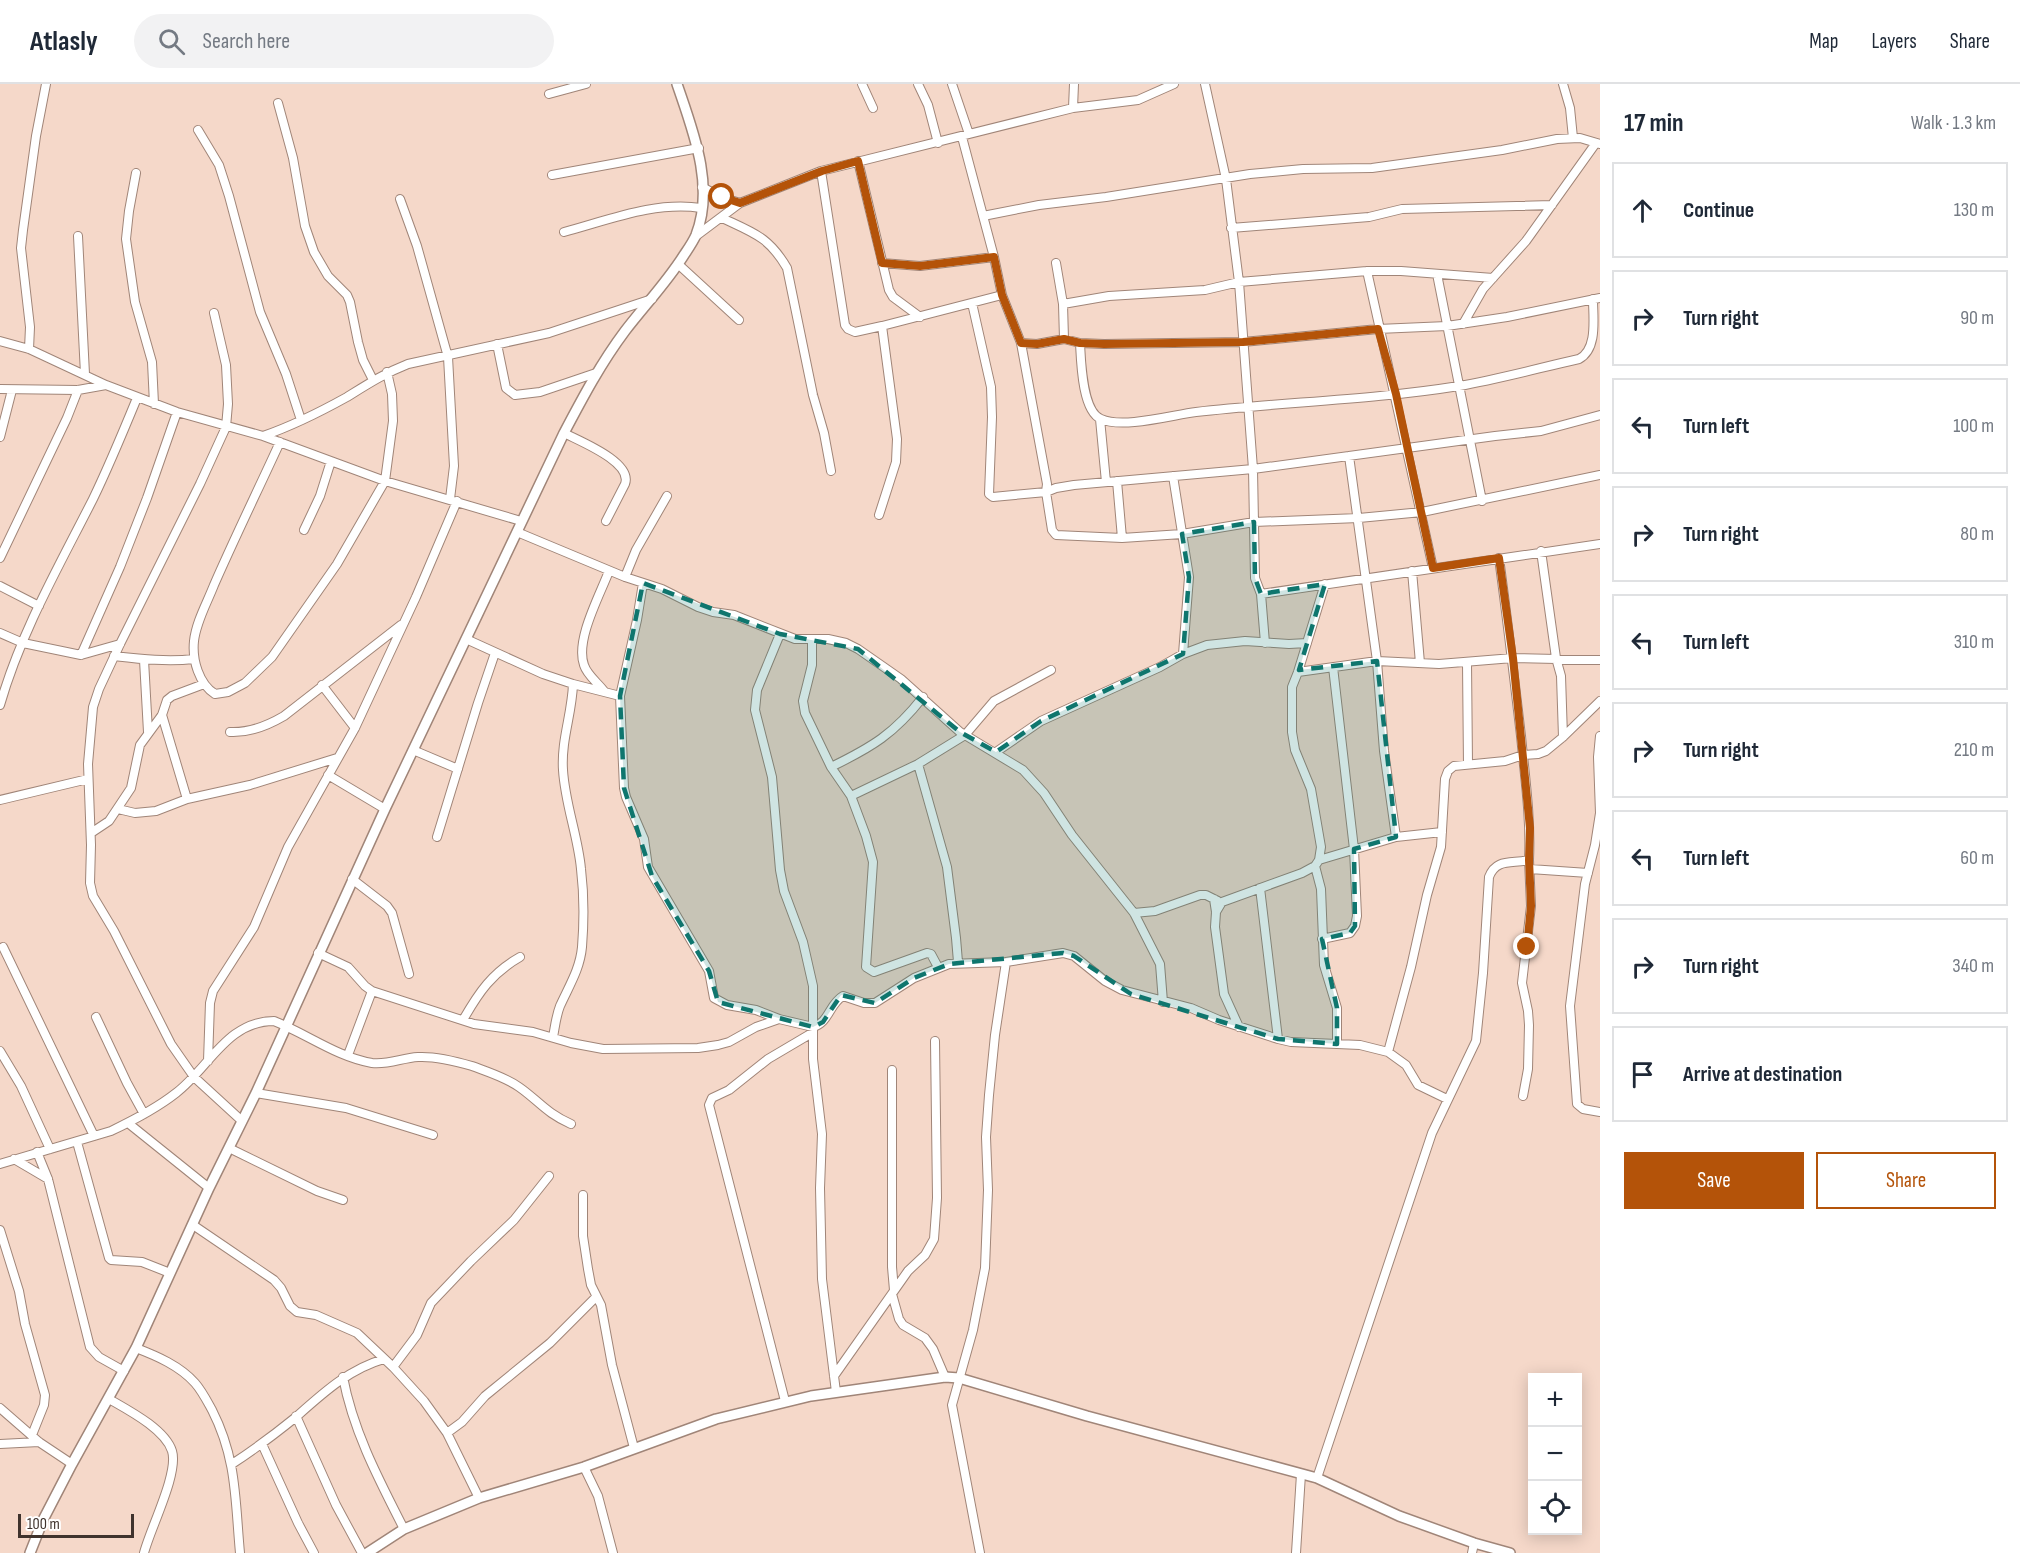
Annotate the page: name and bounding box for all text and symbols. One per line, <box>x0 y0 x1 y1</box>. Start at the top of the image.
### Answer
search box <box>134 14 554 68</box>
text: Atlasly <box>30 25 98 58</box>
icon: search <box>155 25 188 58</box>
text: Search here <box>203 28 290 55</box>
text: Map <box>1809 29 1838 54</box>
text: Layers <box>1871 29 1917 54</box>
text: Share <box>1950 29 1990 54</box>
text: 17 min <box>1624 108 1684 139</box>
text: Walk · 1.3 km <box>1911 111 1996 135</box>
route start <box>708 183 734 209</box>
icon: ahead <box>1626 194 1659 227</box>
text: Continue <box>1683 197 1754 224</box>
text: 130 m <box>1954 198 1994 222</box>
icon: right <box>1626 302 1659 335</box>
text: Turn right <box>1683 305 1759 332</box>
text: 90 m <box>1960 306 1994 330</box>
icon: left <box>1626 410 1659 443</box>
text: Turn left <box>1683 413 1749 440</box>
text: 100 m <box>1953 414 1994 438</box>
icon: right <box>1626 518 1659 551</box>
text: Turn right <box>1683 521 1759 548</box>
text: 80 m <box>1960 522 1994 546</box>
icon: left <box>1626 626 1659 659</box>
text: Turn left <box>1683 629 1749 656</box>
text: 310 m <box>1954 630 1994 654</box>
icon: right <box>1626 734 1659 767</box>
text: Turn right <box>1683 737 1759 764</box>
text: 210 m <box>1954 738 1994 762</box>
icon: left <box>1626 842 1659 875</box>
text: Turn left <box>1683 845 1749 872</box>
text: 60 m <box>1960 846 1994 870</box>
route end <box>1513 933 1539 959</box>
icon: right <box>1626 950 1659 983</box>
text: Turn right <box>1683 953 1759 980</box>
text: 340 m <box>1952 954 1994 978</box>
icon: arrive <box>1626 1058 1659 1091</box>
text: Arrive at destination <box>1683 1061 1842 1088</box>
button: Save <box>1624 1152 1804 1209</box>
button: Share <box>1816 1152 1996 1209</box>
map controls <box>1528 1373 1582 1535</box>
button: + <box>1528 1373 1582 1427</box>
button: − <box>1528 1427 1582 1481</box>
button: locate <box>1528 1481 1582 1535</box>
scale bar <box>18 1511 134 1538</box>
text: 100 m <box>27 1515 60 1534</box>

